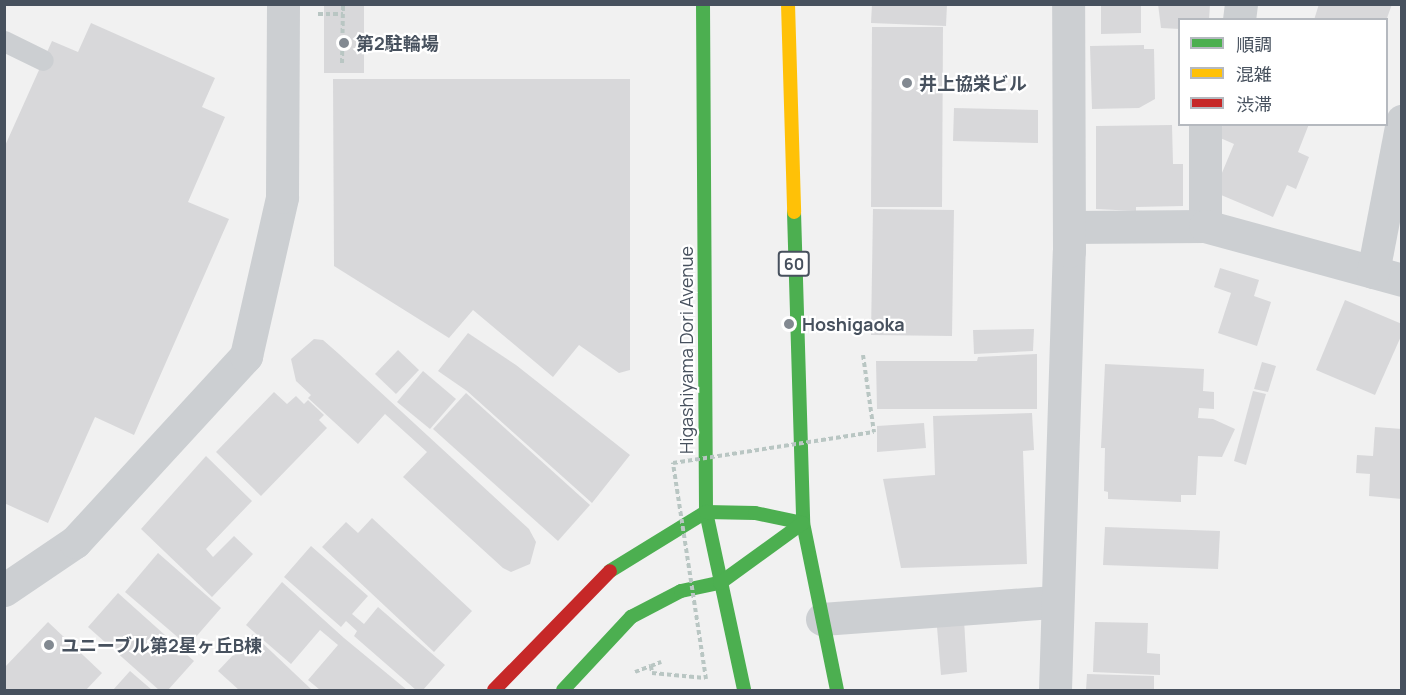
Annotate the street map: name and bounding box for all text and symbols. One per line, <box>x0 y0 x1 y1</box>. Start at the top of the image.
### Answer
legend <box>1178 18 1388 126</box>
place label: 第2駐輪場 <box>356 32 439 54</box>
text: 順調 <box>1236 32 1272 56</box>
marker: 第2駐輪場 <box>337 36 351 50</box>
text: 混雑 <box>1236 62 1272 86</box>
place label: 井上協栄ビル <box>919 72 1027 94</box>
marker: 井上協栄ビル <box>900 76 914 90</box>
text: 渋滞 <box>1236 92 1272 116</box>
street label: Higashiyama Dori Avenue <box>675 246 697 454</box>
road number: 60 <box>778 251 810 277</box>
place label: Hoshigaoka <box>802 313 905 335</box>
marker: Hoshigaoka <box>780 315 798 333</box>
place label: ユニーブル第2星ヶ丘B棟 <box>61 634 263 656</box>
marker: ユニーブル第2星ヶ丘B棟 <box>42 638 56 652</box>

